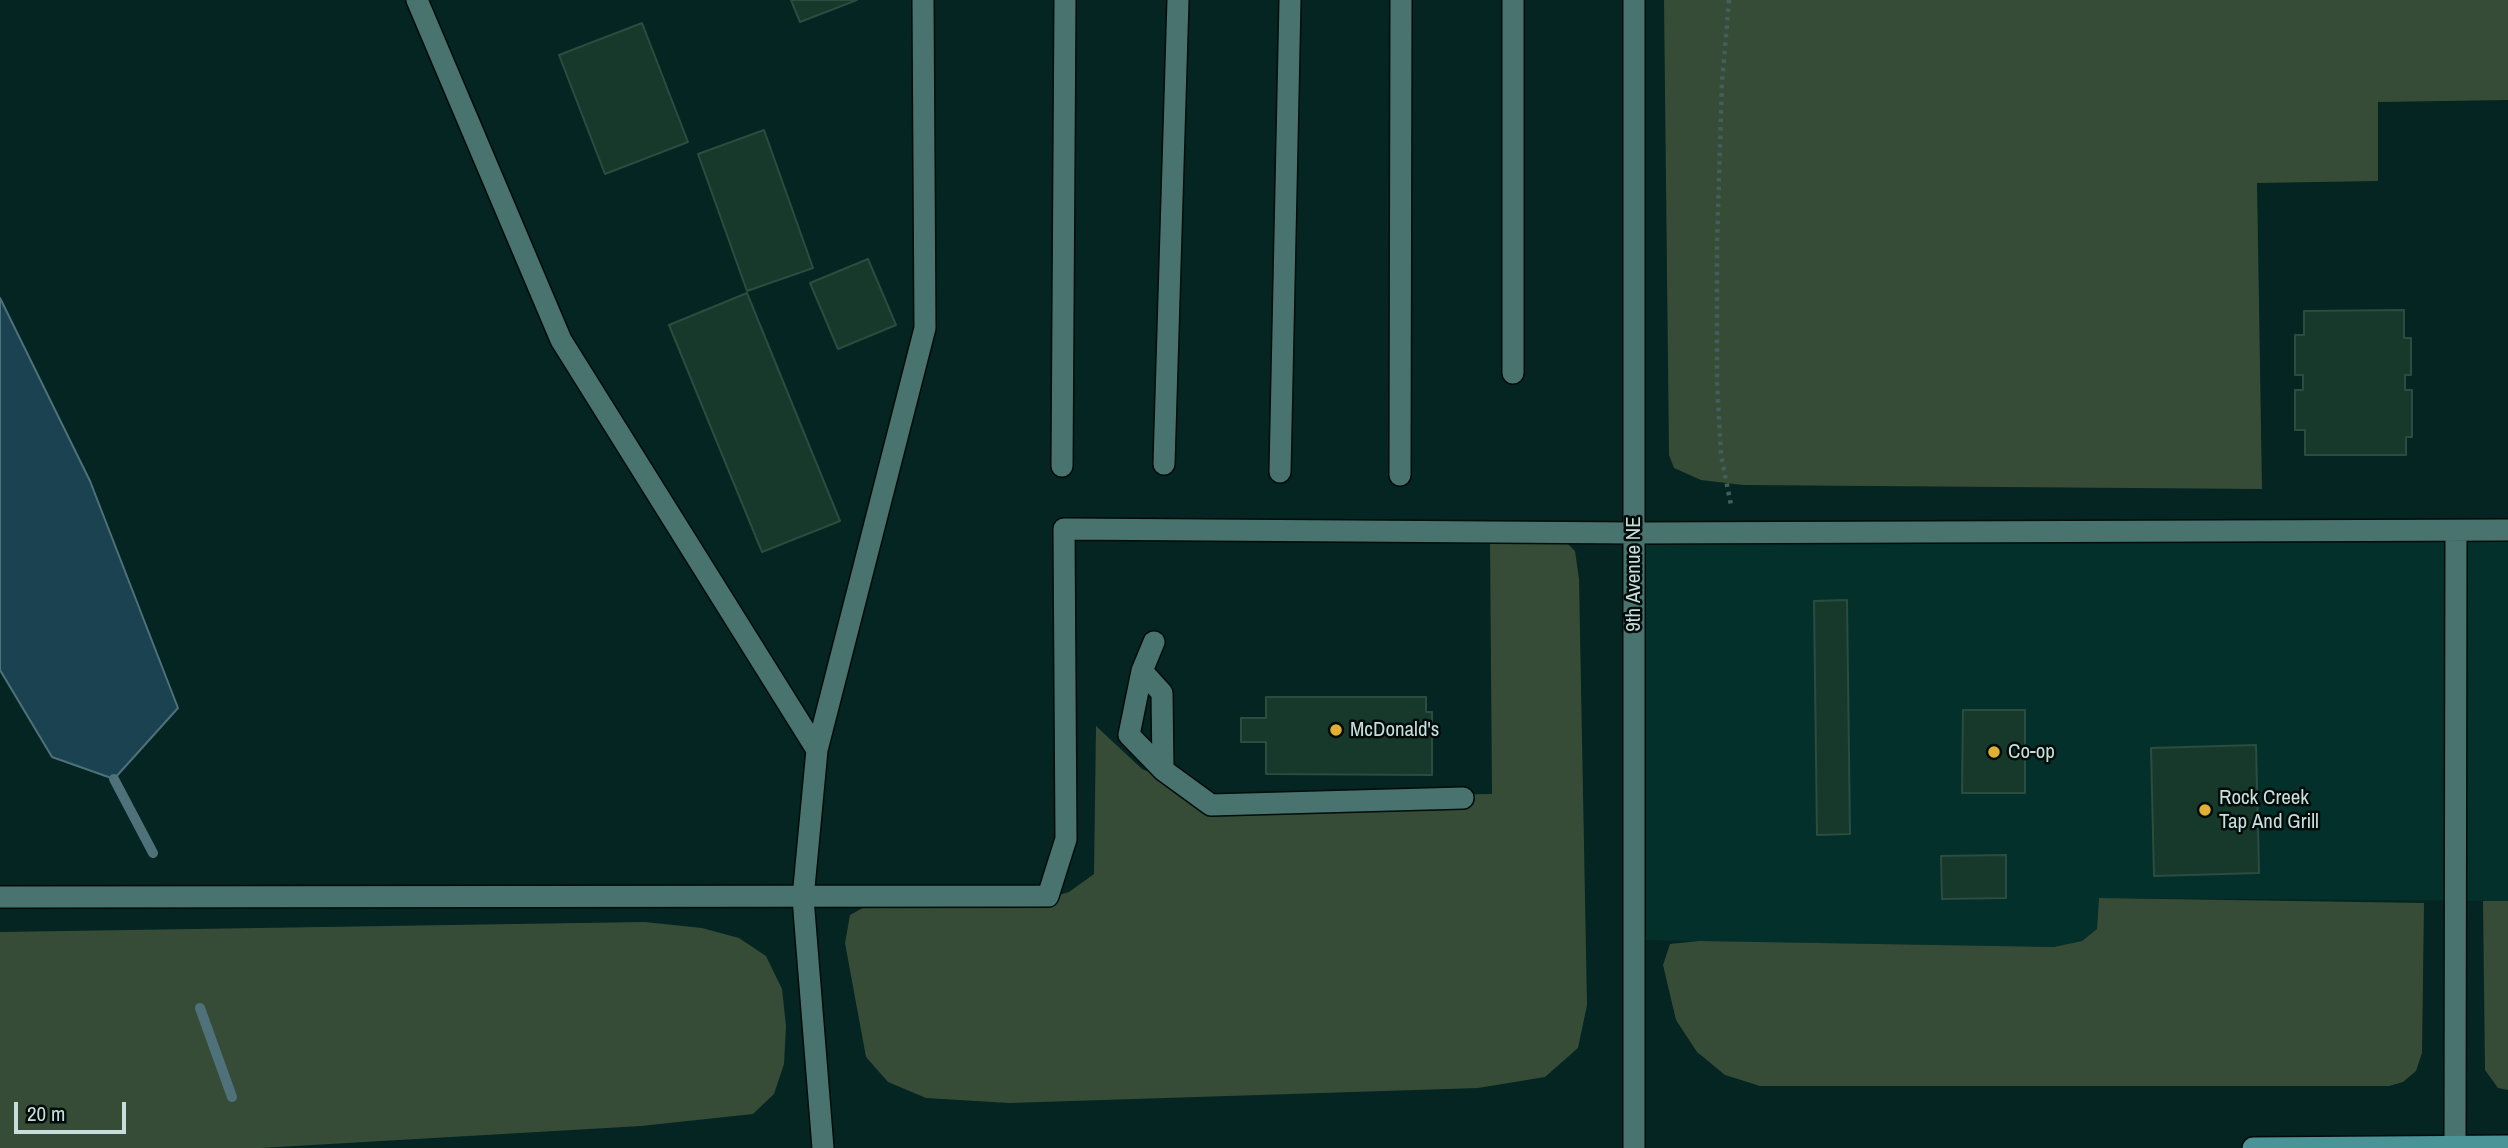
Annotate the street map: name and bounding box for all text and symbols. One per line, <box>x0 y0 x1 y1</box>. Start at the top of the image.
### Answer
street label: 9th Avenue NE <box>1621 516 1647 632</box>
place label: McDonald's <box>1350 717 1439 743</box>
marker: McDonald's <box>1328 722 1344 738</box>
place label: Co-op <box>2008 739 2055 765</box>
marker: Co-op <box>1986 744 2002 760</box>
place label: Rock Creek Tap And Grill <box>2219 785 2319 835</box>
marker: Rock Creek Tap And Grill <box>2197 802 2213 818</box>
scale bar <box>18 1088 130 1132</box>
text: 20 m <box>27 1099 65 1128</box>

